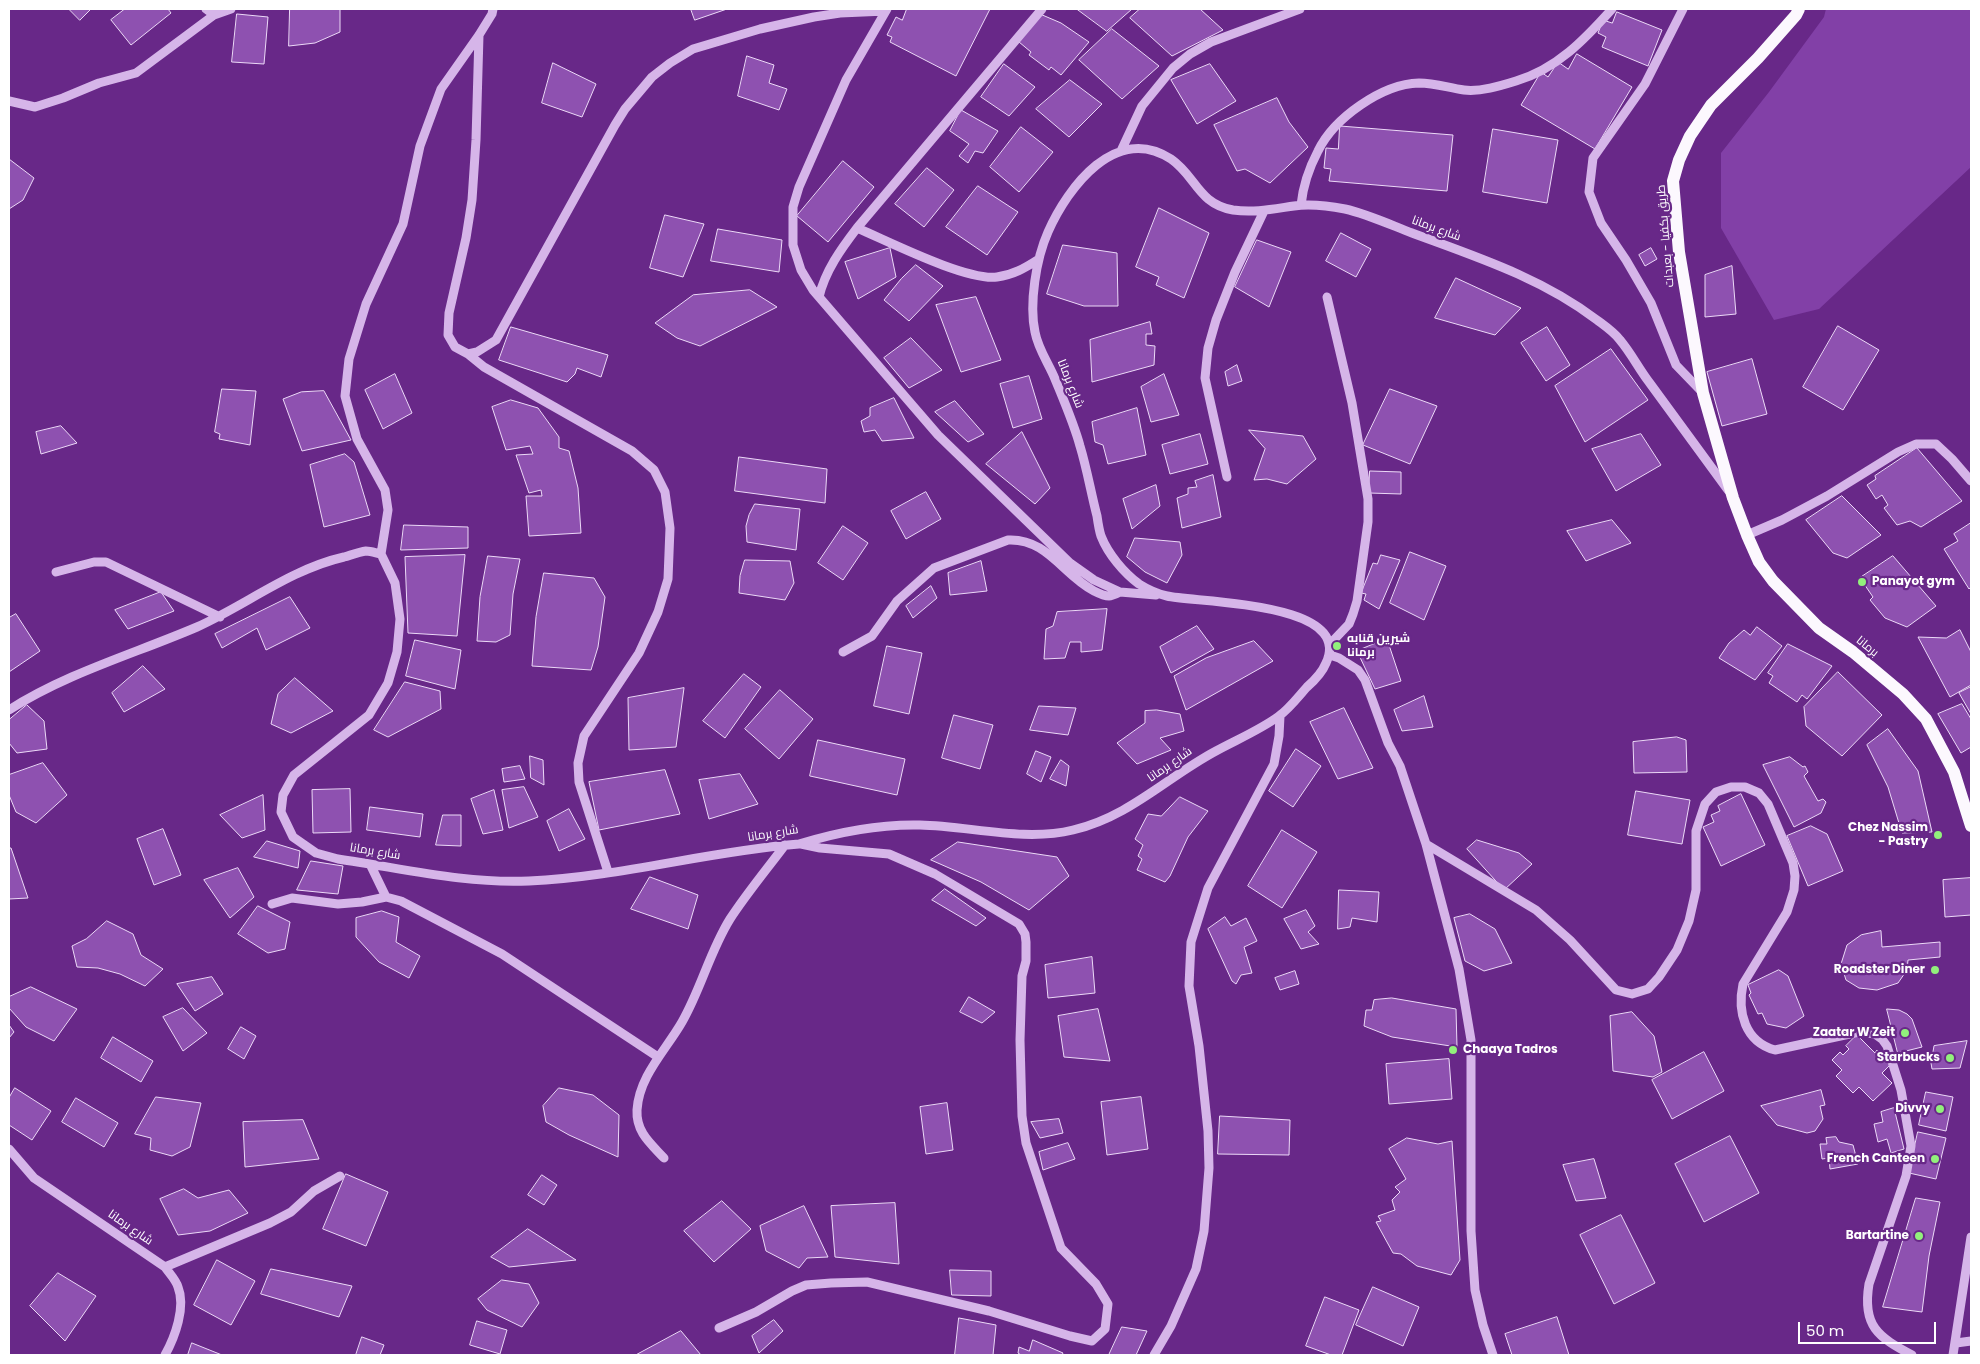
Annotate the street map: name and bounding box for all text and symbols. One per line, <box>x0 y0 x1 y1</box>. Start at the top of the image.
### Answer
street label: طريق بكفيا - بعبدات <box>1654 184 1678 288</box>
street label: شارع برمانا <box>1409 213 1463 245</box>
street label: شارع برمانا <box>1054 358 1086 410</box>
place label: Panayot gym <box>1872 575 1955 589</box>
marker: Panayot gym <box>1856 576 1868 588</box>
place label: شيرين قنابه برمانا <box>1347 632 1410 660</box>
street label: برمانا <box>1853 634 1881 660</box>
marker: شيرين قنابه برمانا <box>1331 640 1343 652</box>
street label: شارع برمانا <box>1145 744 1195 786</box>
place label: Chez Nassim - Pastry <box>1848 821 1928 849</box>
street label: شارع برمانا <box>747 823 799 845</box>
marker: Chez Nassim - Pastry <box>1932 829 1944 841</box>
street label: شارع برمانا <box>349 841 401 863</box>
place label: Roadster Diner <box>1834 963 1925 977</box>
marker: Roadster Diner <box>1929 964 1941 976</box>
place label: Zaatar W Zeit <box>1813 1026 1895 1040</box>
marker: Zaatar W Zeit <box>1899 1027 1911 1039</box>
place label: Chaaya Tadros <box>1463 1043 1558 1057</box>
marker: Chaaya Tadros <box>1447 1044 1459 1056</box>
place label: Starbucks <box>1877 1051 1940 1065</box>
marker: Starbucks <box>1944 1052 1956 1064</box>
place label: Divvy <box>1895 1102 1930 1116</box>
marker: Divvy <box>1934 1103 1946 1115</box>
place label: French Canteen <box>1827 1152 1925 1166</box>
marker: French Canteen <box>1929 1153 1941 1165</box>
street label: شارع برمانا <box>105 1207 155 1249</box>
place label: Bartartine <box>1846 1229 1909 1243</box>
marker: Bartartine <box>1913 1230 1925 1242</box>
scale bar <box>1800 1312 1938 1344</box>
text: 50 m <box>1806 1320 1844 1341</box>

